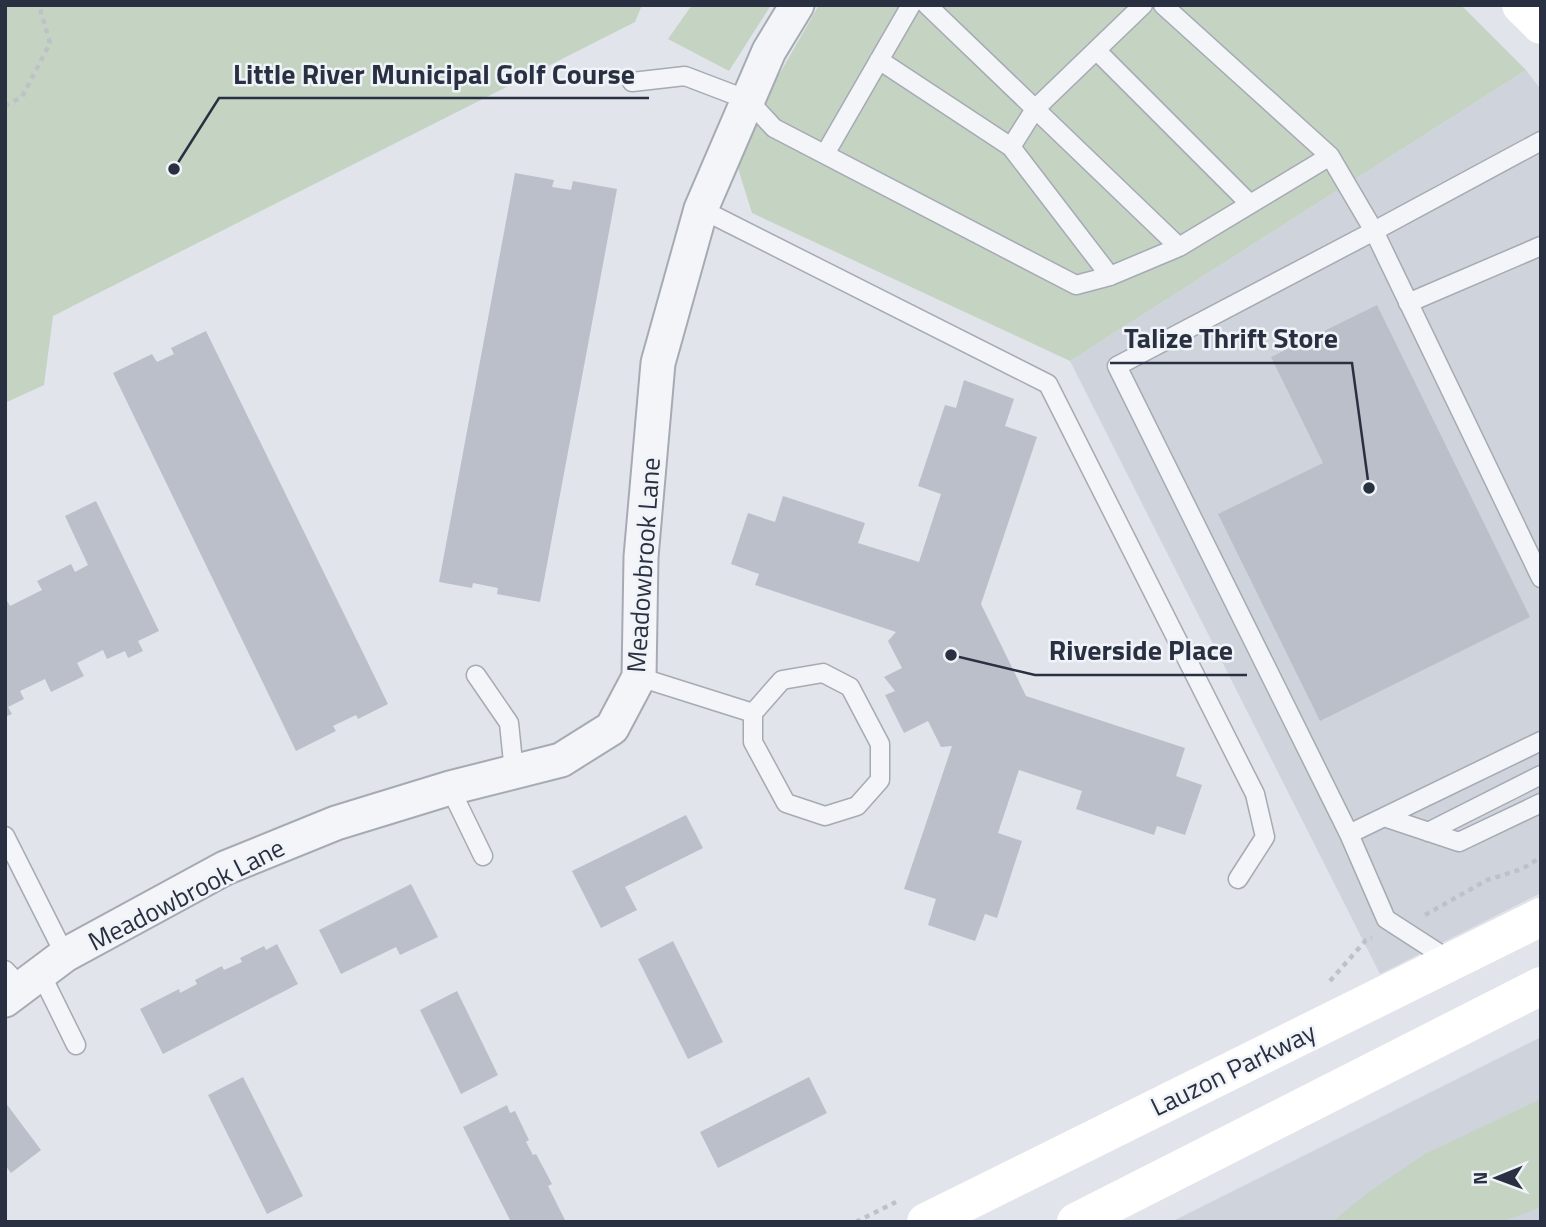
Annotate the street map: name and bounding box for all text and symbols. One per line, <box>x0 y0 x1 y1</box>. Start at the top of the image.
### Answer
callout: Little River Municipal Golf Course <box>219 49 649 98</box>
text: Little River Municipal Golf Course <box>233 52 635 95</box>
callout: Talize Thrift Store <box>1110 314 1352 363</box>
text: Talize Thrift Store <box>1124 316 1338 359</box>
street label: Meadowbrook Lane <box>616 456 670 674</box>
callout: Riverside Place <box>1035 626 1247 675</box>
text: Riverside Place <box>1049 628 1233 671</box>
street label: Meadowbrook Lane <box>81 828 291 960</box>
street label: Lauzon Parkway <box>1144 1012 1322 1126</box>
north arrow <box>1462 1143 1532 1213</box>
text: N <box>1465 1171 1494 1185</box>

